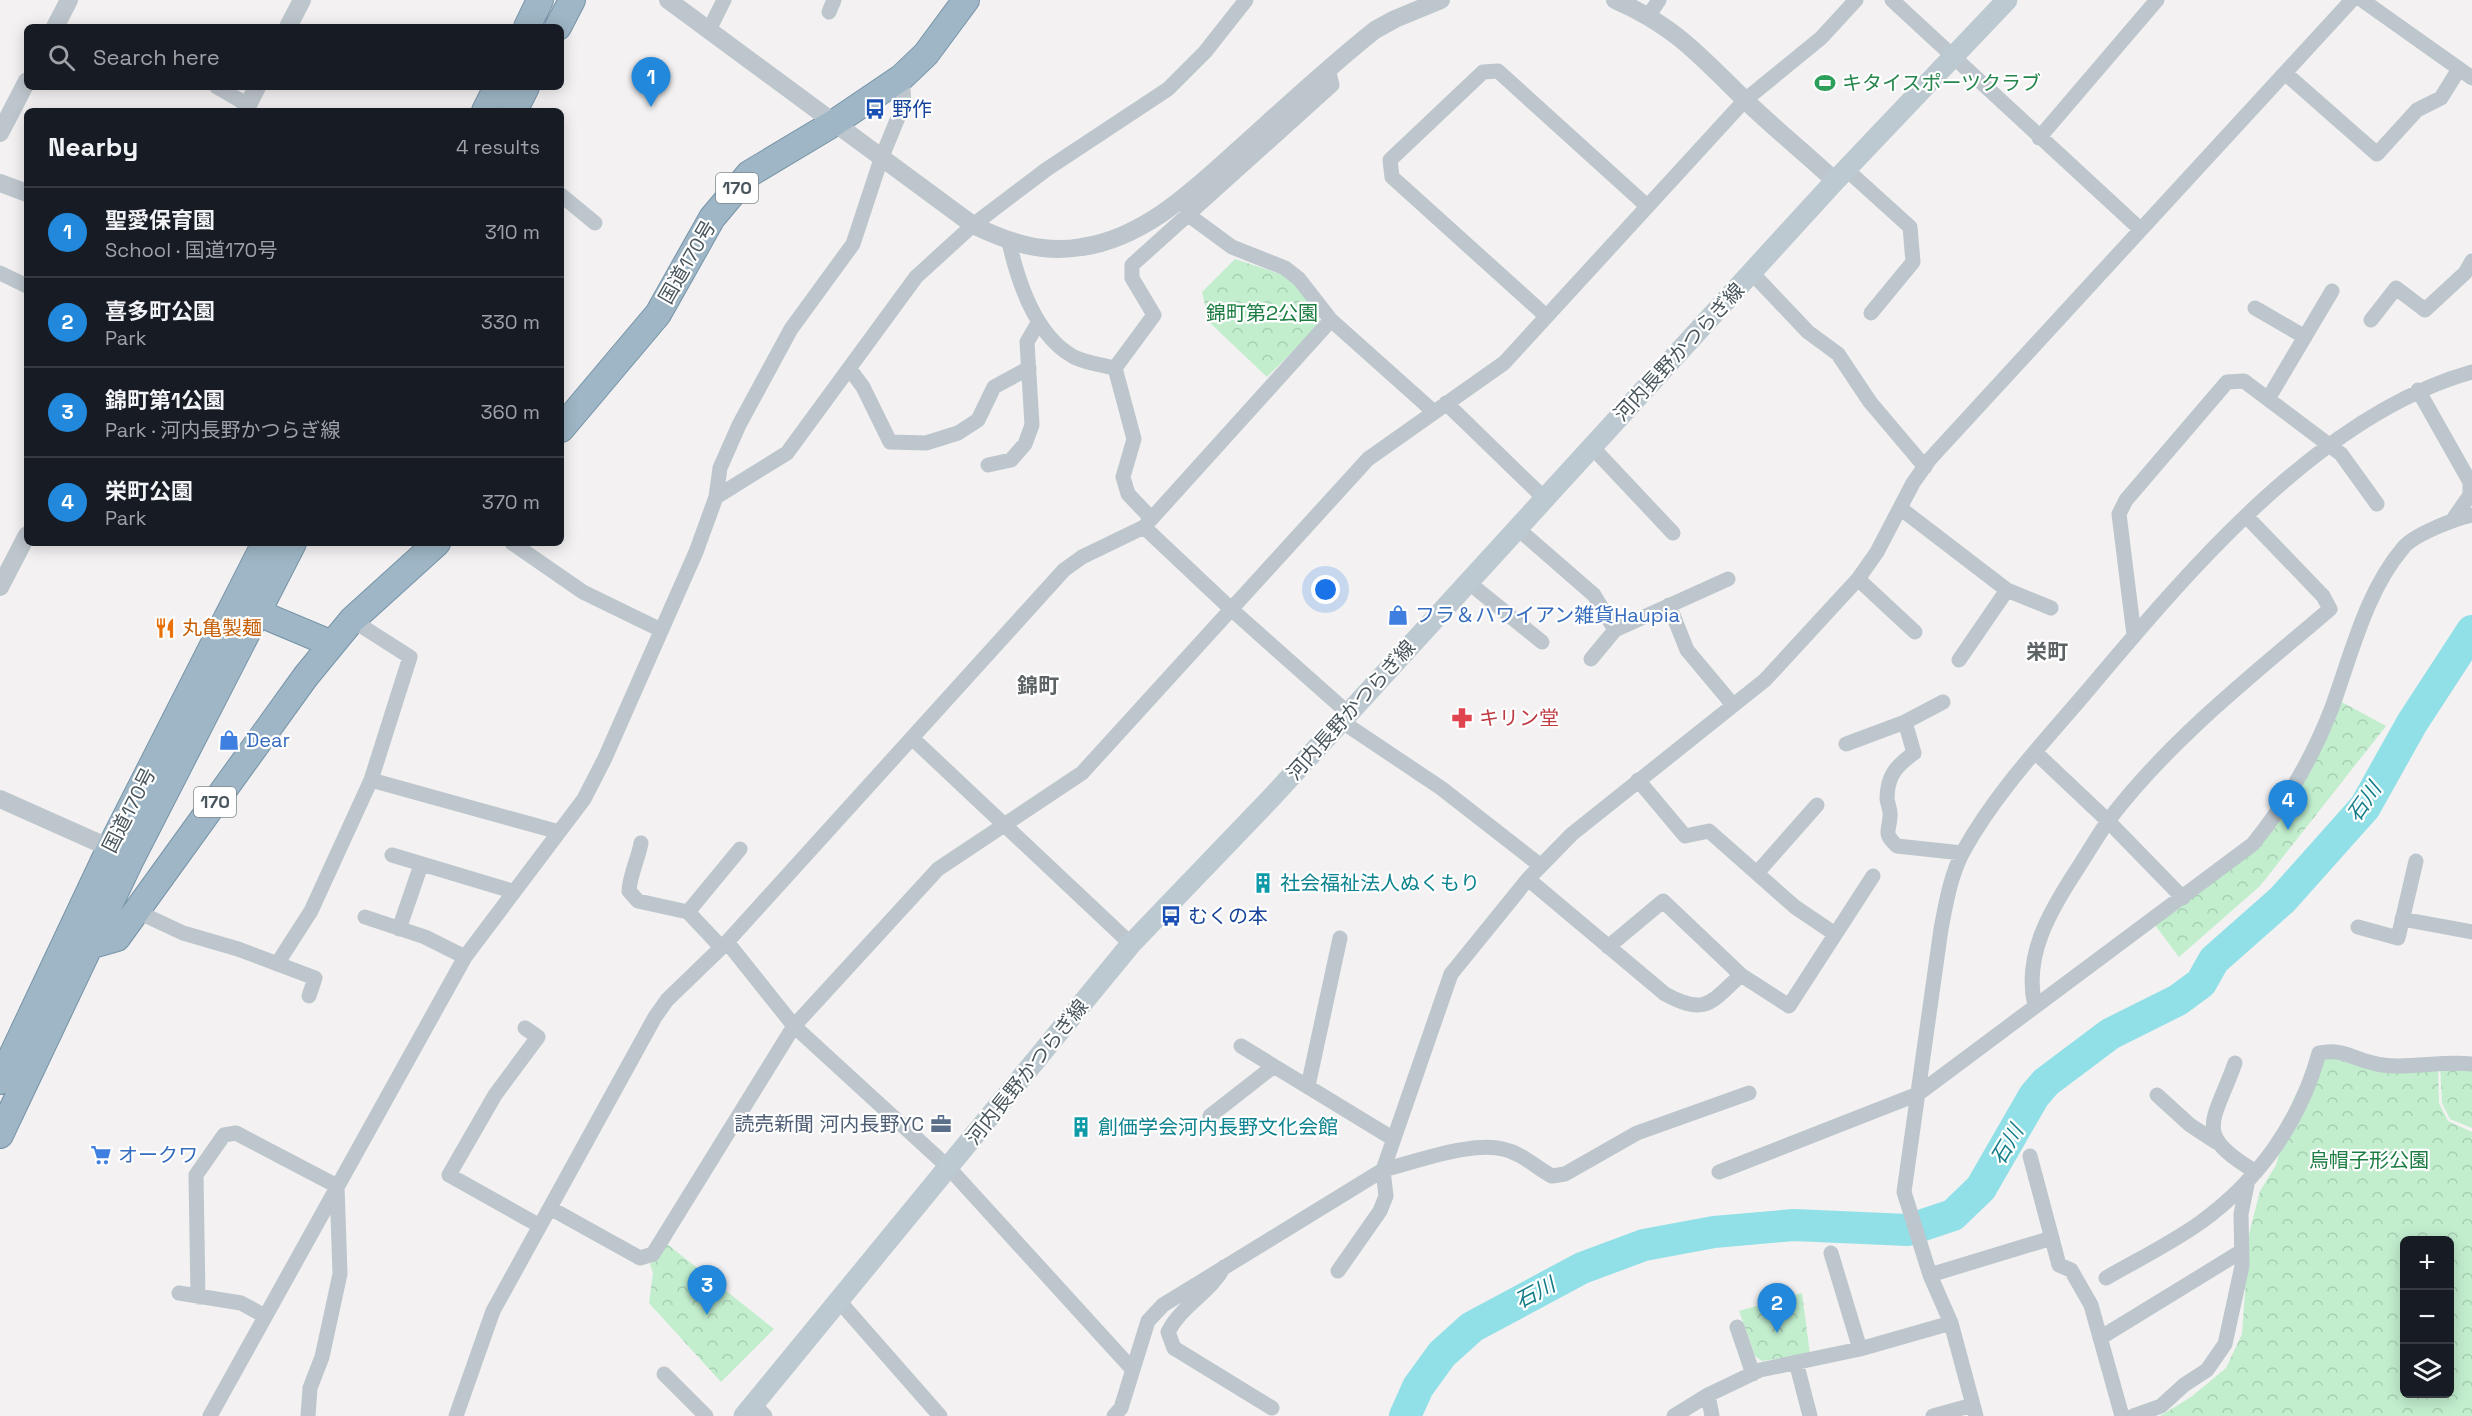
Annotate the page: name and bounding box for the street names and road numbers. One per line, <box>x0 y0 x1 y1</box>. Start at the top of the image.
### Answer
road number: 170 <box>716 173 758 203</box>
street label: 国道170号 <box>653 216 721 308</box>
street label: 河内長野かつらぎ線 <box>1608 277 1750 427</box>
street label: 河内長野かつらぎ線 <box>1281 634 1421 786</box>
street label: 国道170号 <box>96 763 162 857</box>
road number: 170 <box>194 787 236 817</box>
street label: 河内長野かつらぎ線 <box>960 994 1094 1150</box>

